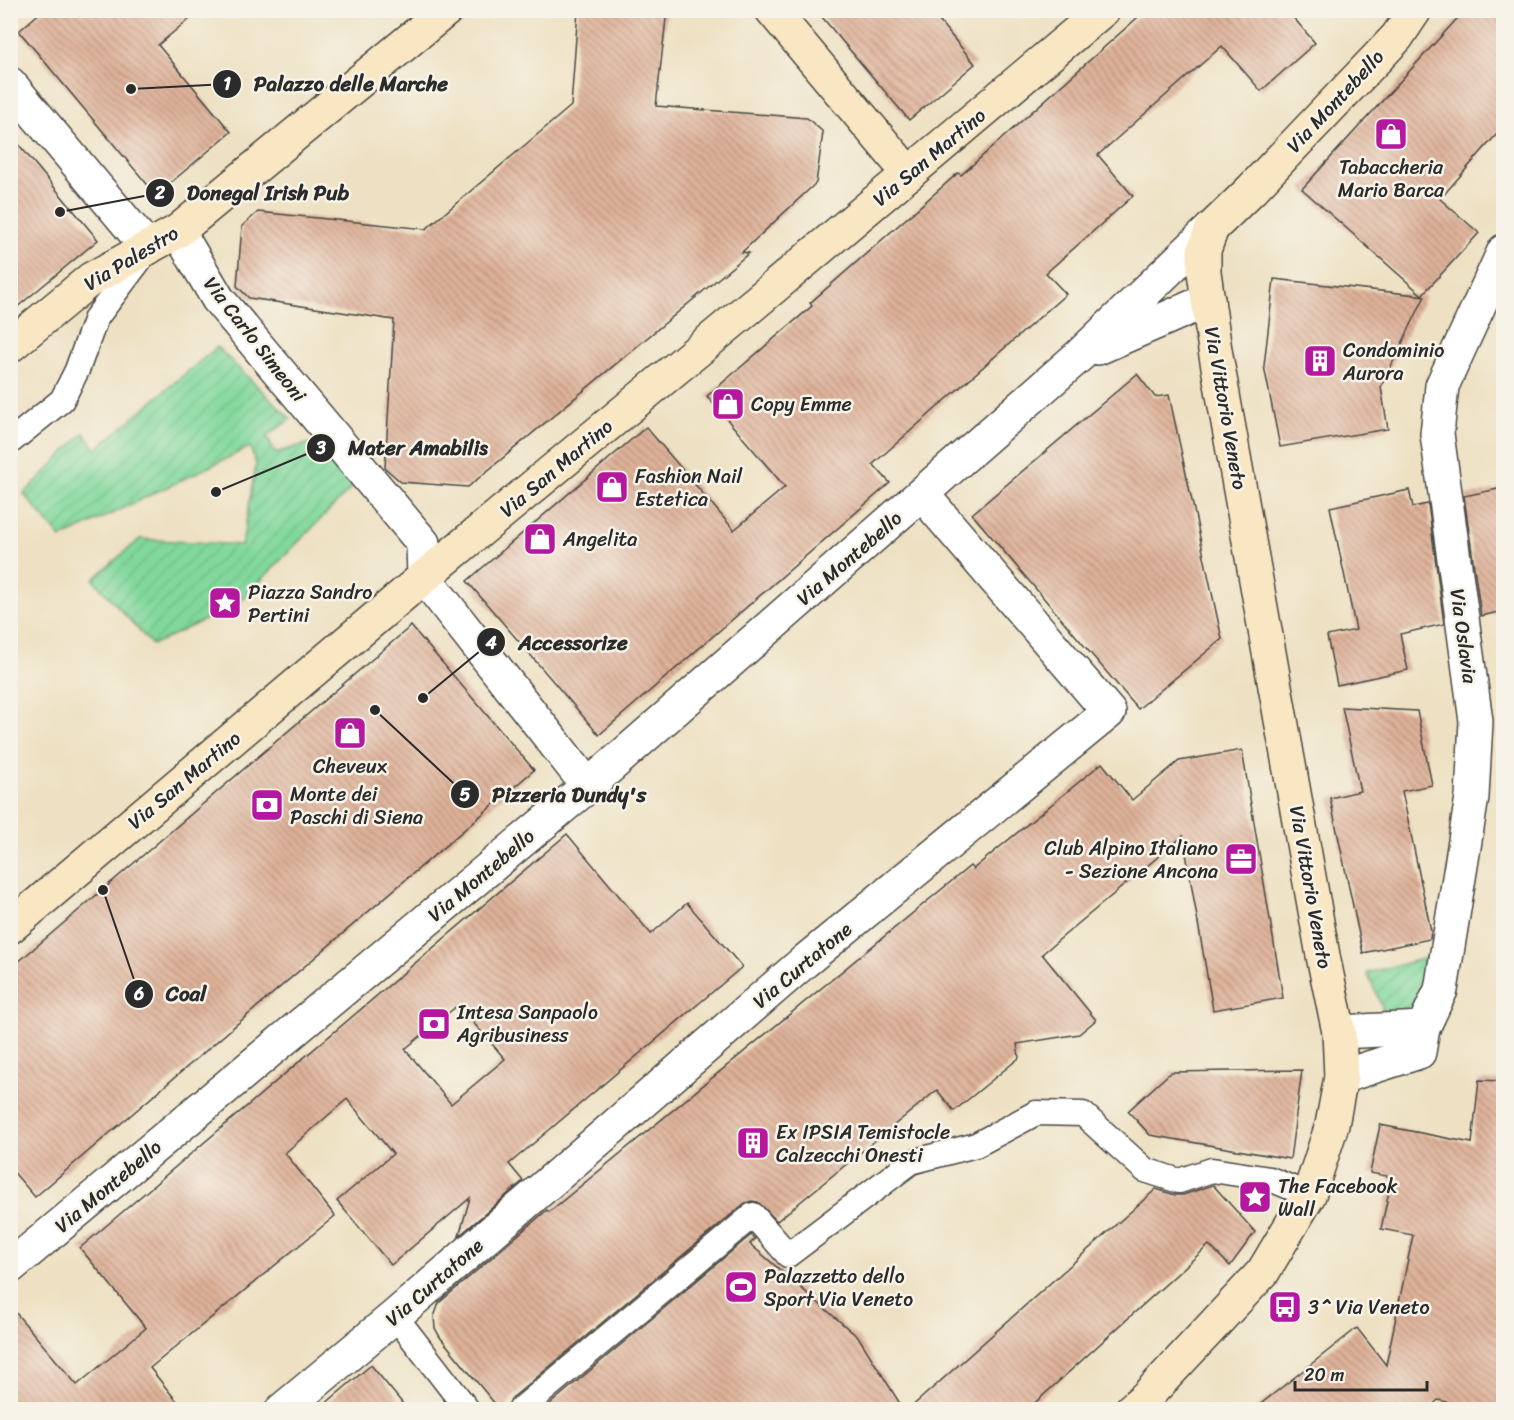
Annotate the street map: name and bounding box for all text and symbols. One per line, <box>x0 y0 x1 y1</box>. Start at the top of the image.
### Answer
street label: Via Montebello <box>1278 41 1393 161</box>
callout: Palazzo delle Marche <box>212 65 460 104</box>
text: Palazzo delle Marche <box>254 65 448 103</box>
text: 1 <box>223 68 231 100</box>
street label: Via San Martino <box>864 99 994 216</box>
shop icon: Tabaccheria Mario Barca <box>1373 116 1409 152</box>
place label: Tabaccheria Mario Barca <box>1338 150 1445 208</box>
callout: Donegal Irish Pub <box>145 173 361 212</box>
text: Donegal Irish Pub <box>187 174 350 212</box>
text: 2 <box>154 177 166 209</box>
street label: Via Palestro <box>77 216 186 301</box>
street label: Via Carlo Simeoni <box>194 269 316 411</box>
street label: Via Vittorio Veneto <box>1194 324 1257 493</box>
place label: Condominio Aurora <box>1342 333 1444 391</box>
building icon: Condominio Aurora <box>1302 343 1338 379</box>
shop icon: Copy Emme <box>710 386 746 422</box>
place label: Copy Emme <box>751 387 852 422</box>
street label: Via San Martino <box>491 410 621 527</box>
callout: Mater Amabilis <box>306 428 500 467</box>
text: Mater Amabilis <box>347 429 488 467</box>
text: 3 <box>315 432 326 464</box>
place label: Fashion Nail Estetica <box>635 459 744 517</box>
shop icon: Fashion Nail Estetica <box>594 469 630 505</box>
street label: Via Montebello <box>788 502 911 615</box>
shop icon: Angelita <box>522 521 558 557</box>
place label: Angelita <box>562 522 637 557</box>
place label: Piazza Sandro Pertini <box>248 575 372 633</box>
place icon: Piazza Sandro Pertini <box>207 585 243 621</box>
street label: Via Oslavia <box>1440 586 1488 687</box>
callout: Accessorize <box>476 623 640 662</box>
text: Accessorize <box>517 624 628 662</box>
text: 4 <box>484 627 497 659</box>
shop icon: Cheveux <box>332 715 368 751</box>
street label: Via San Martino <box>119 722 249 839</box>
place label: Cheveux <box>313 749 388 784</box>
callout: Pizzeria Dundy's <box>450 775 659 814</box>
text: Pizzeria Dundy's <box>492 776 647 814</box>
place label: Monte dei Paschi di Siena <box>290 777 423 835</box>
text: 5 <box>460 779 471 811</box>
bank icon: Monte dei Paschi di Siena <box>249 787 285 823</box>
street label: Via Vittorio Veneto <box>1279 803 1342 972</box>
street label: Via Montebello <box>420 820 543 931</box>
place label: Club Alpino Italiano - Sezione Ancona <box>1044 831 1218 889</box>
office icon: Club Alpino Italiano - Sezione Ancona <box>1223 841 1259 877</box>
street label: Via Curtatone <box>745 913 860 1018</box>
callout: Coal <box>124 975 218 1014</box>
text: Coal <box>165 975 207 1013</box>
text: 6 <box>133 978 144 1010</box>
place label: Intesa Sanpaolo Agribusiness <box>456 995 598 1053</box>
bank icon: Intesa Sanpaolo Agribusiness <box>416 1006 452 1042</box>
place label: Ex IPSIA Temistocle Calzecchi Onesti <box>776 1115 950 1173</box>
building icon: Ex IPSIA Temistocle Calzecchi Onesti <box>735 1125 771 1161</box>
street label: Via Montebello <box>47 1131 170 1242</box>
place label: The Facebook Wall <box>1278 1169 1398 1227</box>
place icon: The Facebook Wall <box>1237 1179 1273 1215</box>
street label: Via Curtatone <box>377 1229 492 1335</box>
place label: Palazzetto dello Sport Via Veneto <box>764 1259 913 1317</box>
sports icon: Palazzetto dello Sport Via Veneto <box>723 1269 759 1305</box>
bus stop icon: 3^ Via Veneto <box>1267 1289 1303 1325</box>
place label: 3^ Via Veneto <box>1308 1290 1430 1325</box>
scale bar <box>1295 1354 1427 1392</box>
text: 20 m <box>1304 1359 1344 1391</box>

